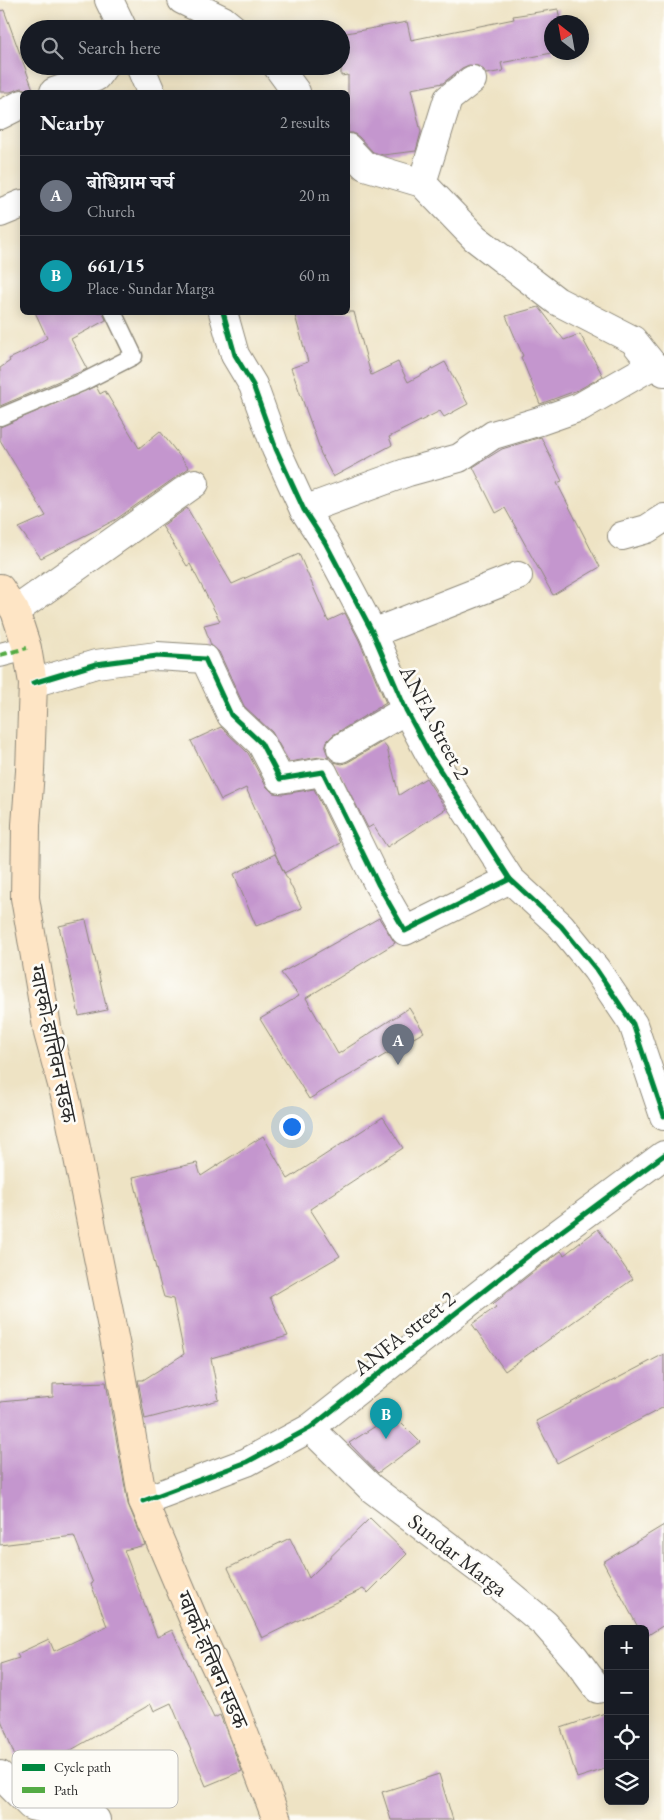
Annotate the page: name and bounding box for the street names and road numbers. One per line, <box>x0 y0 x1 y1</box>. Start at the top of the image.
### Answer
street label: ANFA Street 2 <box>392 659 477 784</box>
street label: ग्वारको-हात्तिवन सडक <box>22 961 84 1127</box>
street label: ANFA street 2 <box>346 1284 461 1383</box>
street label: Sundar Marga <box>402 1507 514 1603</box>
street label: ग्वार्को-हत्तिबन सडक <box>168 1586 256 1734</box>

